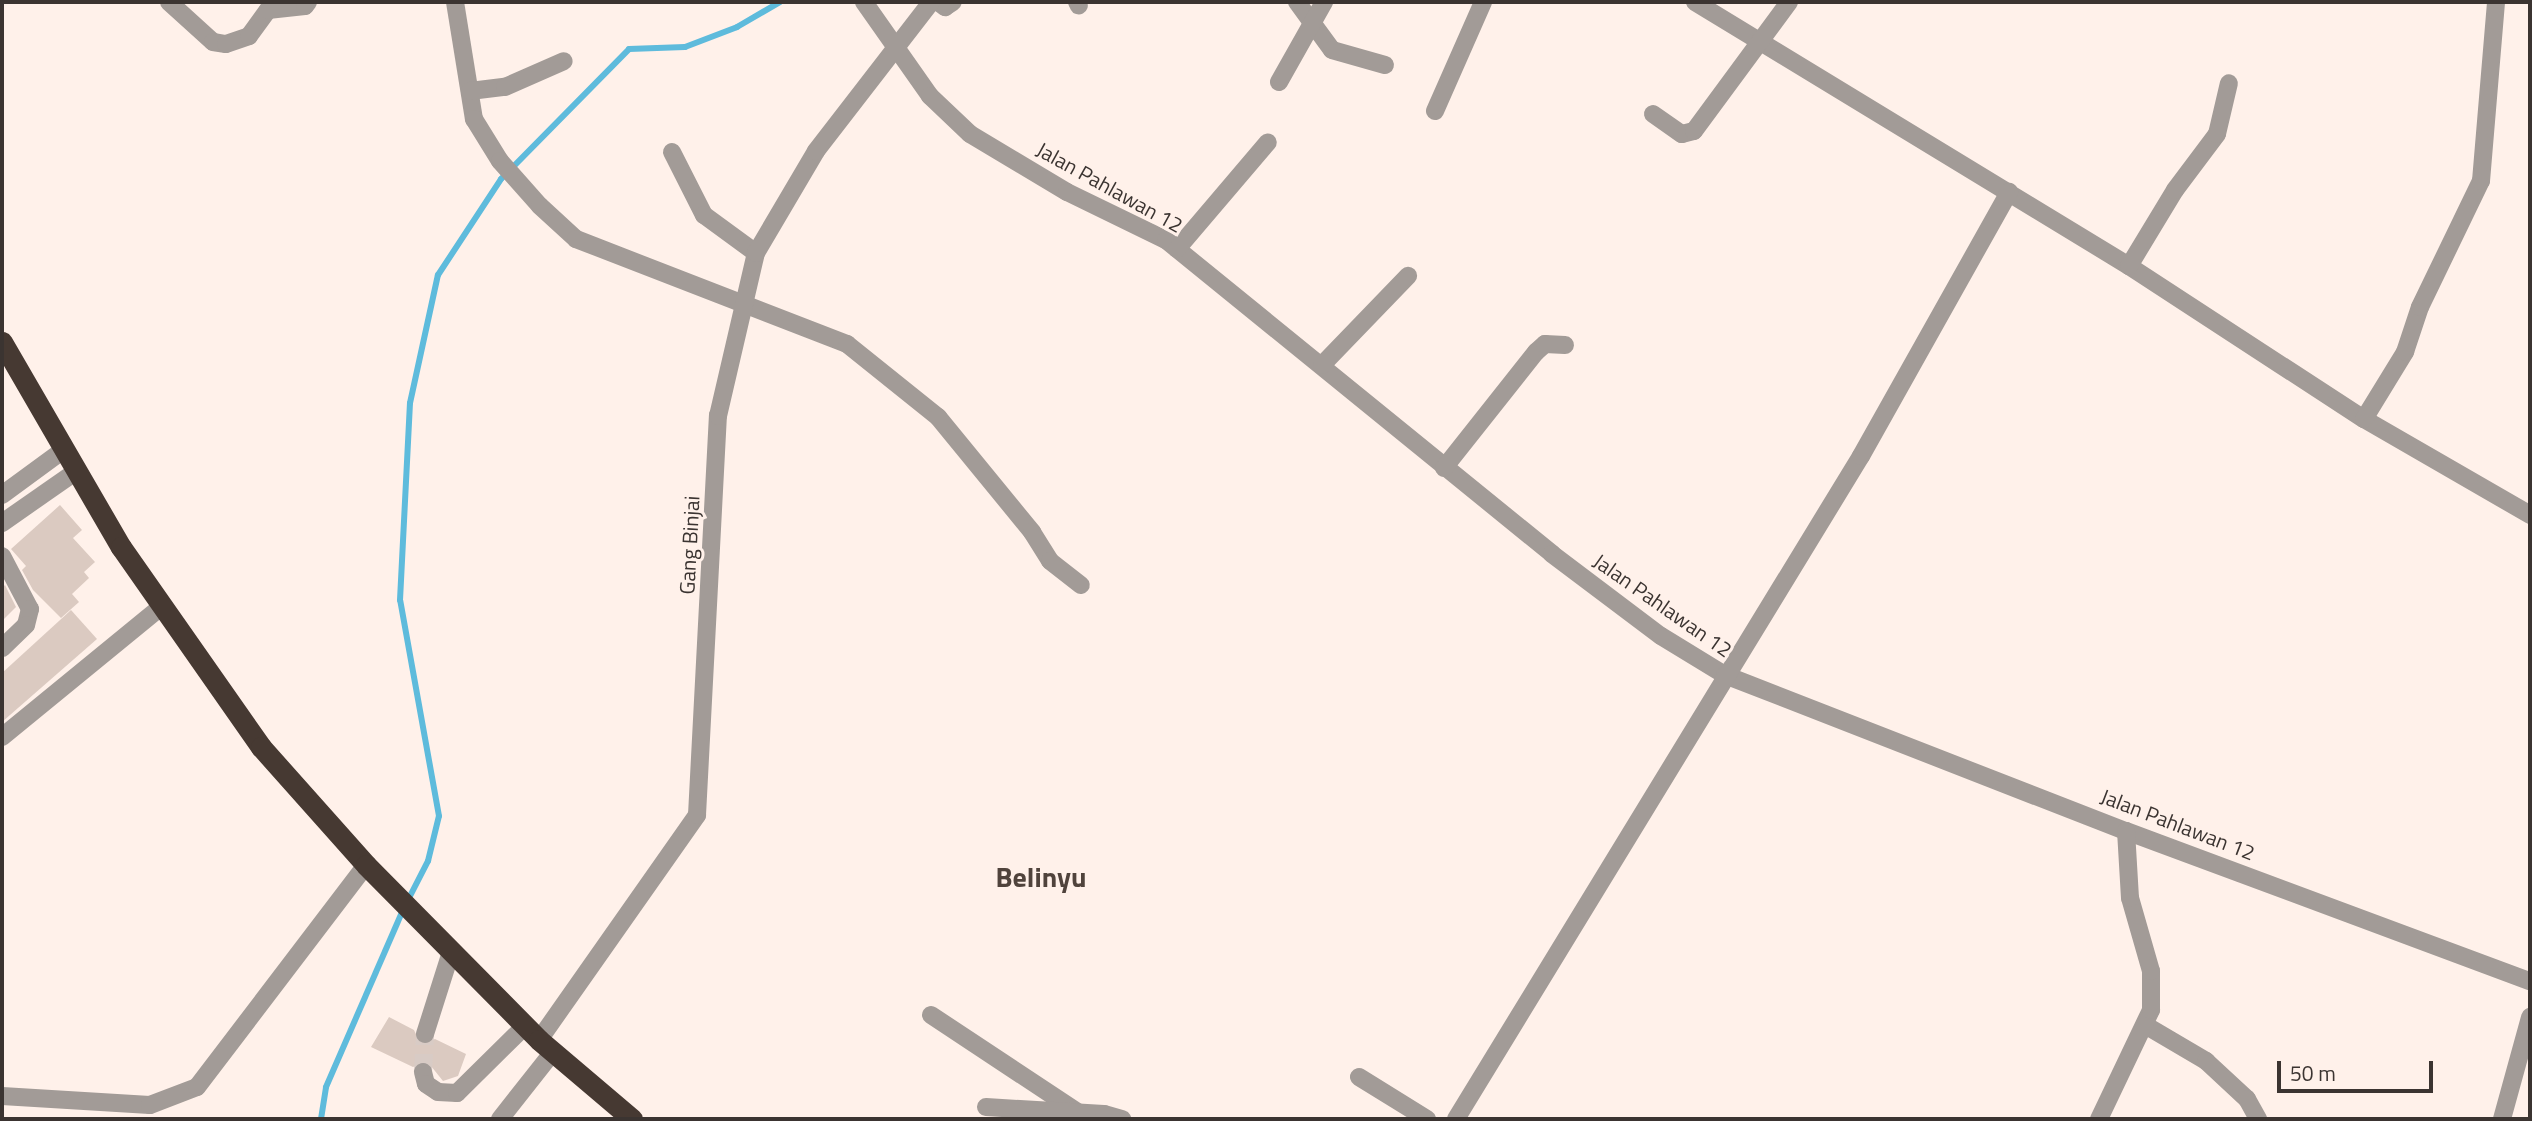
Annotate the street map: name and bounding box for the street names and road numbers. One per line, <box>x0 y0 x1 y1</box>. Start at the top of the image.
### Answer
street label: Jalan Pahlawan 12 <box>1033 136 1187 238</box>
street label: Gang Binjai <box>674 495 704 595</box>
street label: Jalan Pahlawan 12 <box>1589 548 1737 662</box>
street label: Jalan Pahlawan 12 <box>2097 783 2259 865</box>

